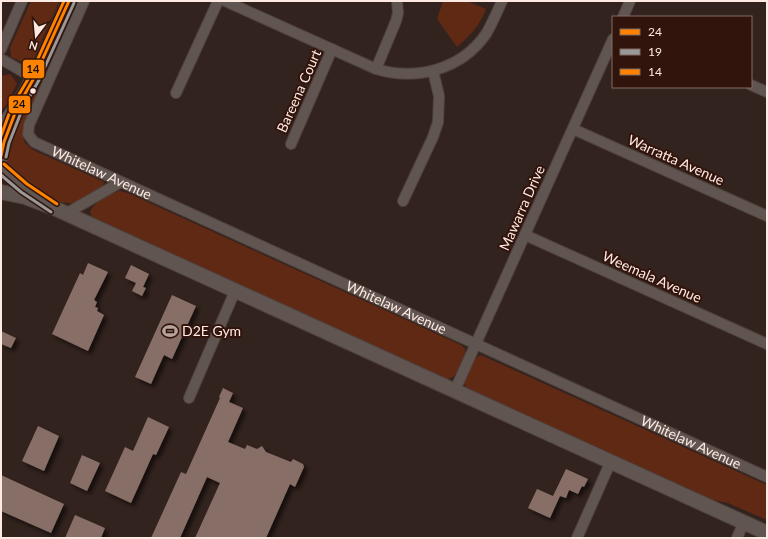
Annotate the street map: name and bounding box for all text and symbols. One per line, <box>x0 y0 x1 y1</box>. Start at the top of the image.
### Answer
north arrow <box>16 16 56 56</box>
legend <box>612 16 752 88</box>
text: 24 <box>648 24 662 39</box>
text: N <box>27 39 39 54</box>
text: 19 <box>648 44 662 59</box>
street label: Bareena Court <box>273 47 324 135</box>
line badge: 14 <box>22 59 45 79</box>
text: 14 <box>27 62 40 75</box>
text: 14 <box>648 64 662 79</box>
unlabelled marker <box>28 86 38 96</box>
line badge: 24 <box>8 95 31 114</box>
text: 24 <box>13 97 26 110</box>
street label: Warratta Avenue <box>625 131 727 188</box>
street label: Whitelaw Avenue <box>49 142 155 203</box>
street label: Mawarra Drive <box>495 163 548 253</box>
street label: Weemala Avenue <box>600 247 704 306</box>
street label: Whitelaw Avenue <box>344 277 449 337</box>
sports icon: D2E Gym <box>161 322 179 340</box>
place label: D2E Gym <box>182 322 241 339</box>
street label: Whitelaw Avenue <box>638 412 744 472</box>

